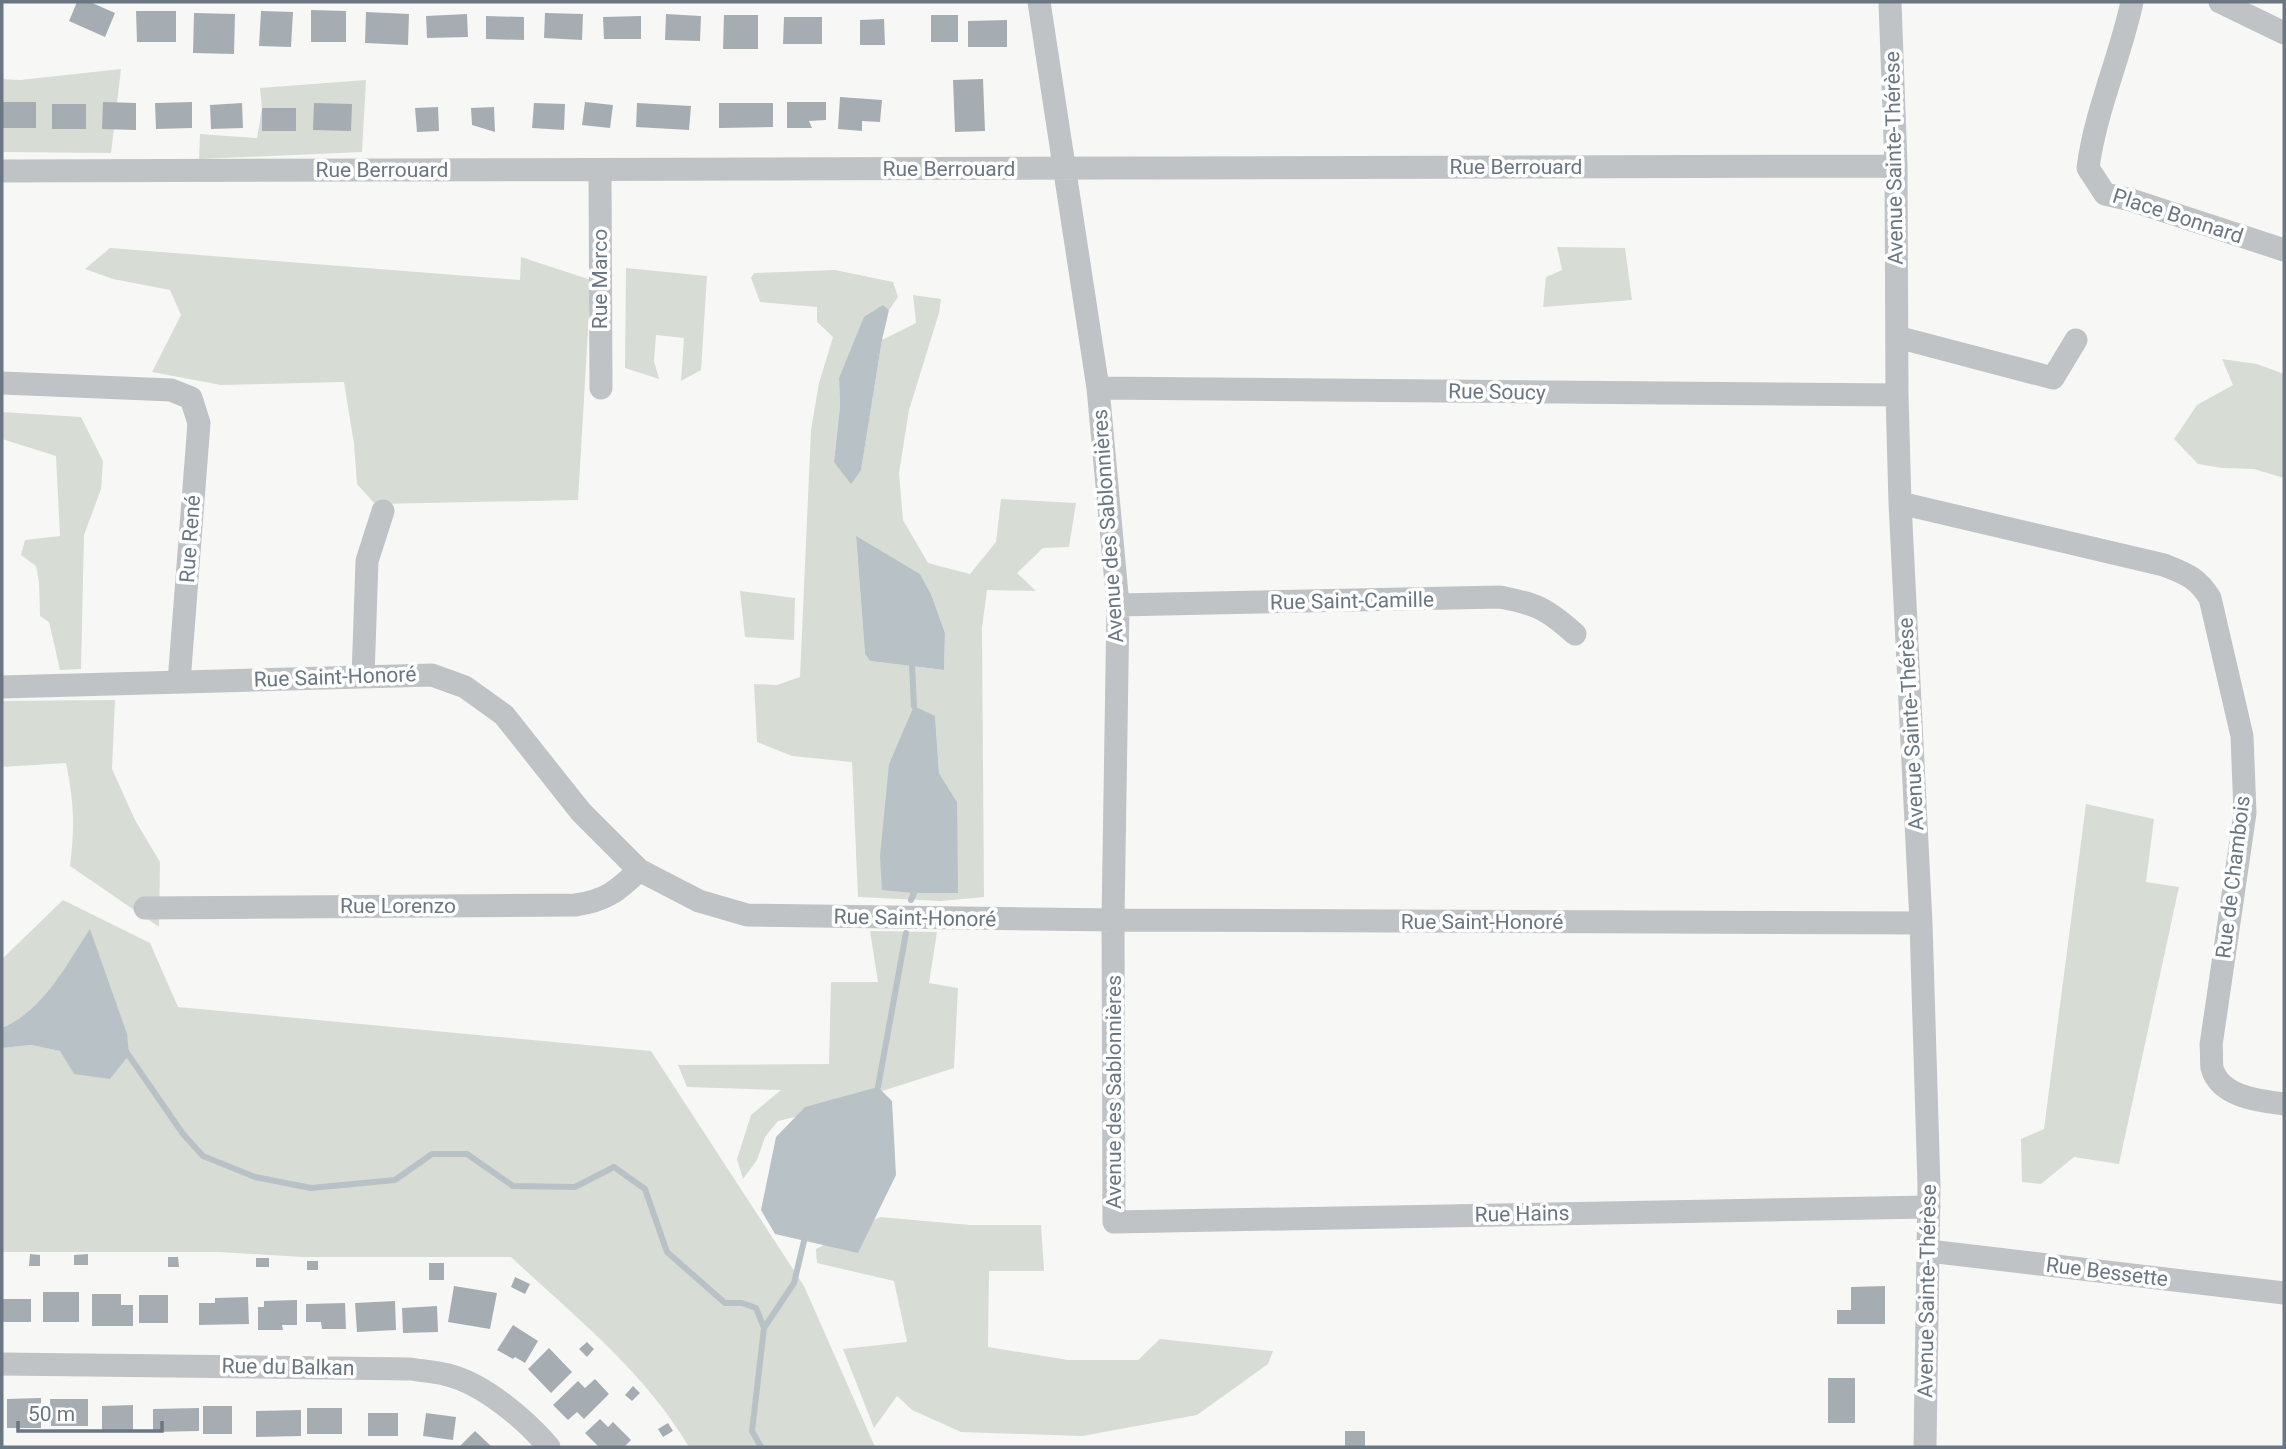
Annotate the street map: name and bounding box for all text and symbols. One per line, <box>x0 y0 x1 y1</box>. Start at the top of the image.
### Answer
street label: Avenue Sainte-Thérèse <box>1880 51 1908 265</box>
street label: Rue Berrouard <box>1450 155 1582 179</box>
street label: Rue Berrouard <box>883 157 1015 181</box>
street label: Rue Berrouard <box>316 158 448 182</box>
street label: Place Bonnard <box>2110 184 2246 248</box>
street label: Rue Marco <box>588 229 612 329</box>
street label: Rue Soucy <box>1448 379 1546 405</box>
street label: Avenue des Sablonnières <box>1088 408 1128 644</box>
street label: Rue René <box>175 494 205 584</box>
street label: Rue Saint-Camille <box>1270 588 1434 614</box>
street label: Avenue Sainte-Thérèse <box>1893 617 1929 831</box>
street label: Rue Saint-Honoré <box>253 662 417 692</box>
street label: Rue de Chambois <box>2211 794 2255 960</box>
street label: Rue Lorenzo <box>340 894 456 918</box>
street label: Rue Saint-Honoré <box>833 905 997 931</box>
street label: Rue Saint-Honoré <box>1401 910 1563 934</box>
street label: Avenue des Sablonnières <box>1102 975 1126 1209</box>
street label: Avenue Sainte-Thérèse <box>1913 1184 1941 1398</box>
street label: Rue Hains <box>1474 1201 1570 1227</box>
street label: Rue Bessette <box>2045 1253 2169 1291</box>
street label: Rue du Balkan <box>221 1354 355 1380</box>
scale bar <box>18 1390 161 1434</box>
text: 50 m <box>28 1402 75 1426</box>

